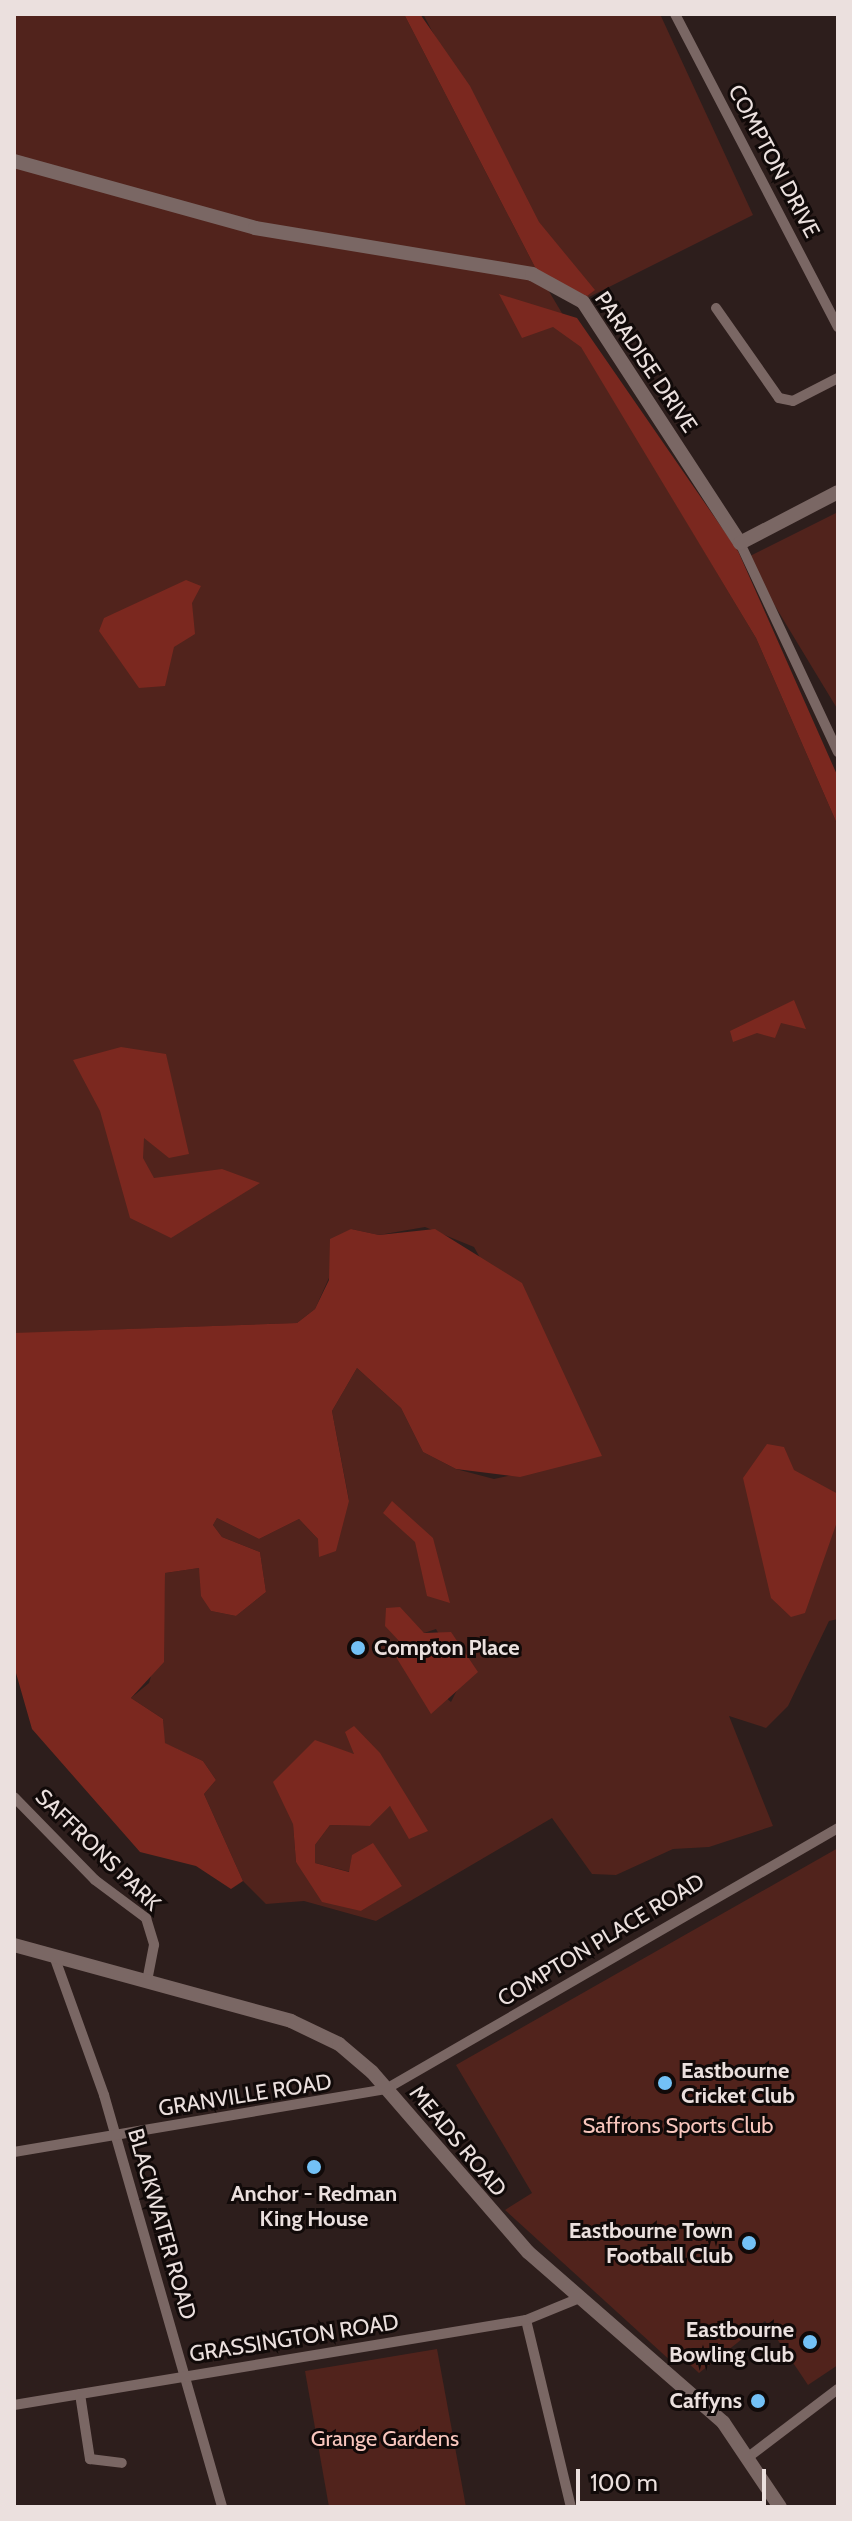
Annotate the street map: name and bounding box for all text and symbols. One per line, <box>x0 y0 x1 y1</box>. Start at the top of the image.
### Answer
street label: COMPTON DRIVE <box>723 80 825 242</box>
street label: PARADISE DRIVE <box>589 287 703 437</box>
place label: Compton Place <box>374 1635 519 1661</box>
marker: Compton Place <box>349 1639 367 1657</box>
street label: SAFFRONS PARK <box>30 1784 166 1916</box>
street label: COMPTON PLACE ROAD <box>493 1868 709 2012</box>
place label: Eastbourne Cricket Club <box>681 2057 795 2108</box>
street label: GRANVILLE ROAD <box>157 2068 333 2122</box>
marker: Eastbourne Cricket Club <box>656 2074 674 2092</box>
street label: MEADS ROAD <box>404 2080 512 2202</box>
park label: Saffrons Sports Club <box>583 2113 773 2139</box>
street label: BLACKWATER ROAD <box>122 2125 202 2323</box>
marker: Anchor - Redman King House <box>305 2158 323 2176</box>
place label: Anchor - Redman King House <box>231 2180 397 2232</box>
place label: Eastbourne Town Football Club <box>569 2217 733 2268</box>
marker: Eastbourne Town Football Club <box>740 2234 758 2252</box>
street label: GRASSINGTON ROAD <box>188 2308 400 2368</box>
place label: Eastbourne Bowling Club <box>669 2316 794 2368</box>
marker: Eastbourne Bowling Club <box>801 2333 819 2351</box>
place label: Caffyns <box>670 2388 742 2414</box>
marker: Caffyns <box>749 2392 767 2410</box>
park label: Grange Gardens <box>311 2426 459 2452</box>
scale bar <box>580 2453 770 2503</box>
text: 100 m <box>590 2468 658 2497</box>

